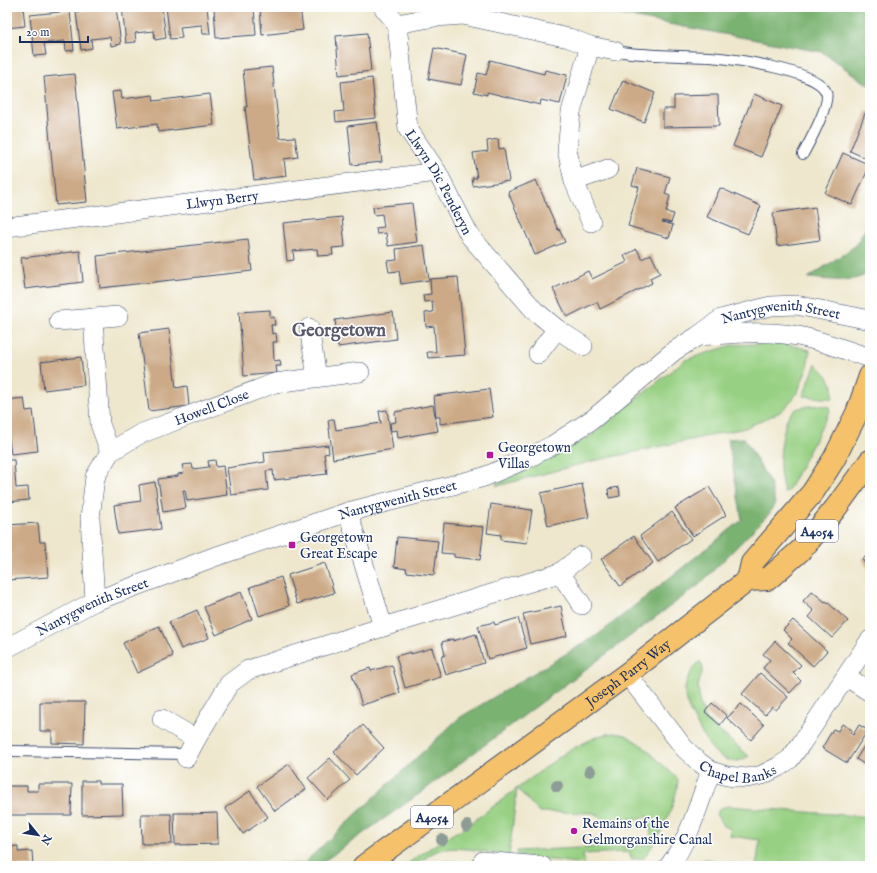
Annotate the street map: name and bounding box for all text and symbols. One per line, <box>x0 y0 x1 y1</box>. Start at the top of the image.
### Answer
scale bar <box>20 18 88 44</box>
text: 20 m <box>26 25 49 40</box>
street label: Llwyn Dic Penderyn <box>401 126 476 239</box>
street label: Llwyn Berry <box>185 187 260 214</box>
street label: Nantygwenith Street <box>719 297 842 329</box>
district label: Georgetown <box>292 320 386 343</box>
street label: Howell Close <box>172 385 252 430</box>
place label: Georgetown Villas <box>497 439 572 473</box>
marker: Georgetown Villas <box>485 450 495 460</box>
street label: Nantygwenith Street <box>336 476 459 525</box>
road number: A4054 <box>796 520 838 542</box>
place label: Georgetown Great Escape <box>300 529 378 563</box>
marker: Georgetown Great Escape <box>287 540 297 550</box>
street label: Nantygwenith Street <box>33 574 151 641</box>
street label: Joseph Parry Way <box>581 636 675 712</box>
street label: Chapel Banks <box>695 757 780 788</box>
road number: A4054 <box>411 806 453 828</box>
north arrow <box>18 815 58 855</box>
place label: Remains of the Gelmorganshire Canal <box>582 815 712 849</box>
marker: Remains of the Gelmorganshire Canal <box>569 826 579 836</box>
text: N <box>37 831 55 848</box>

